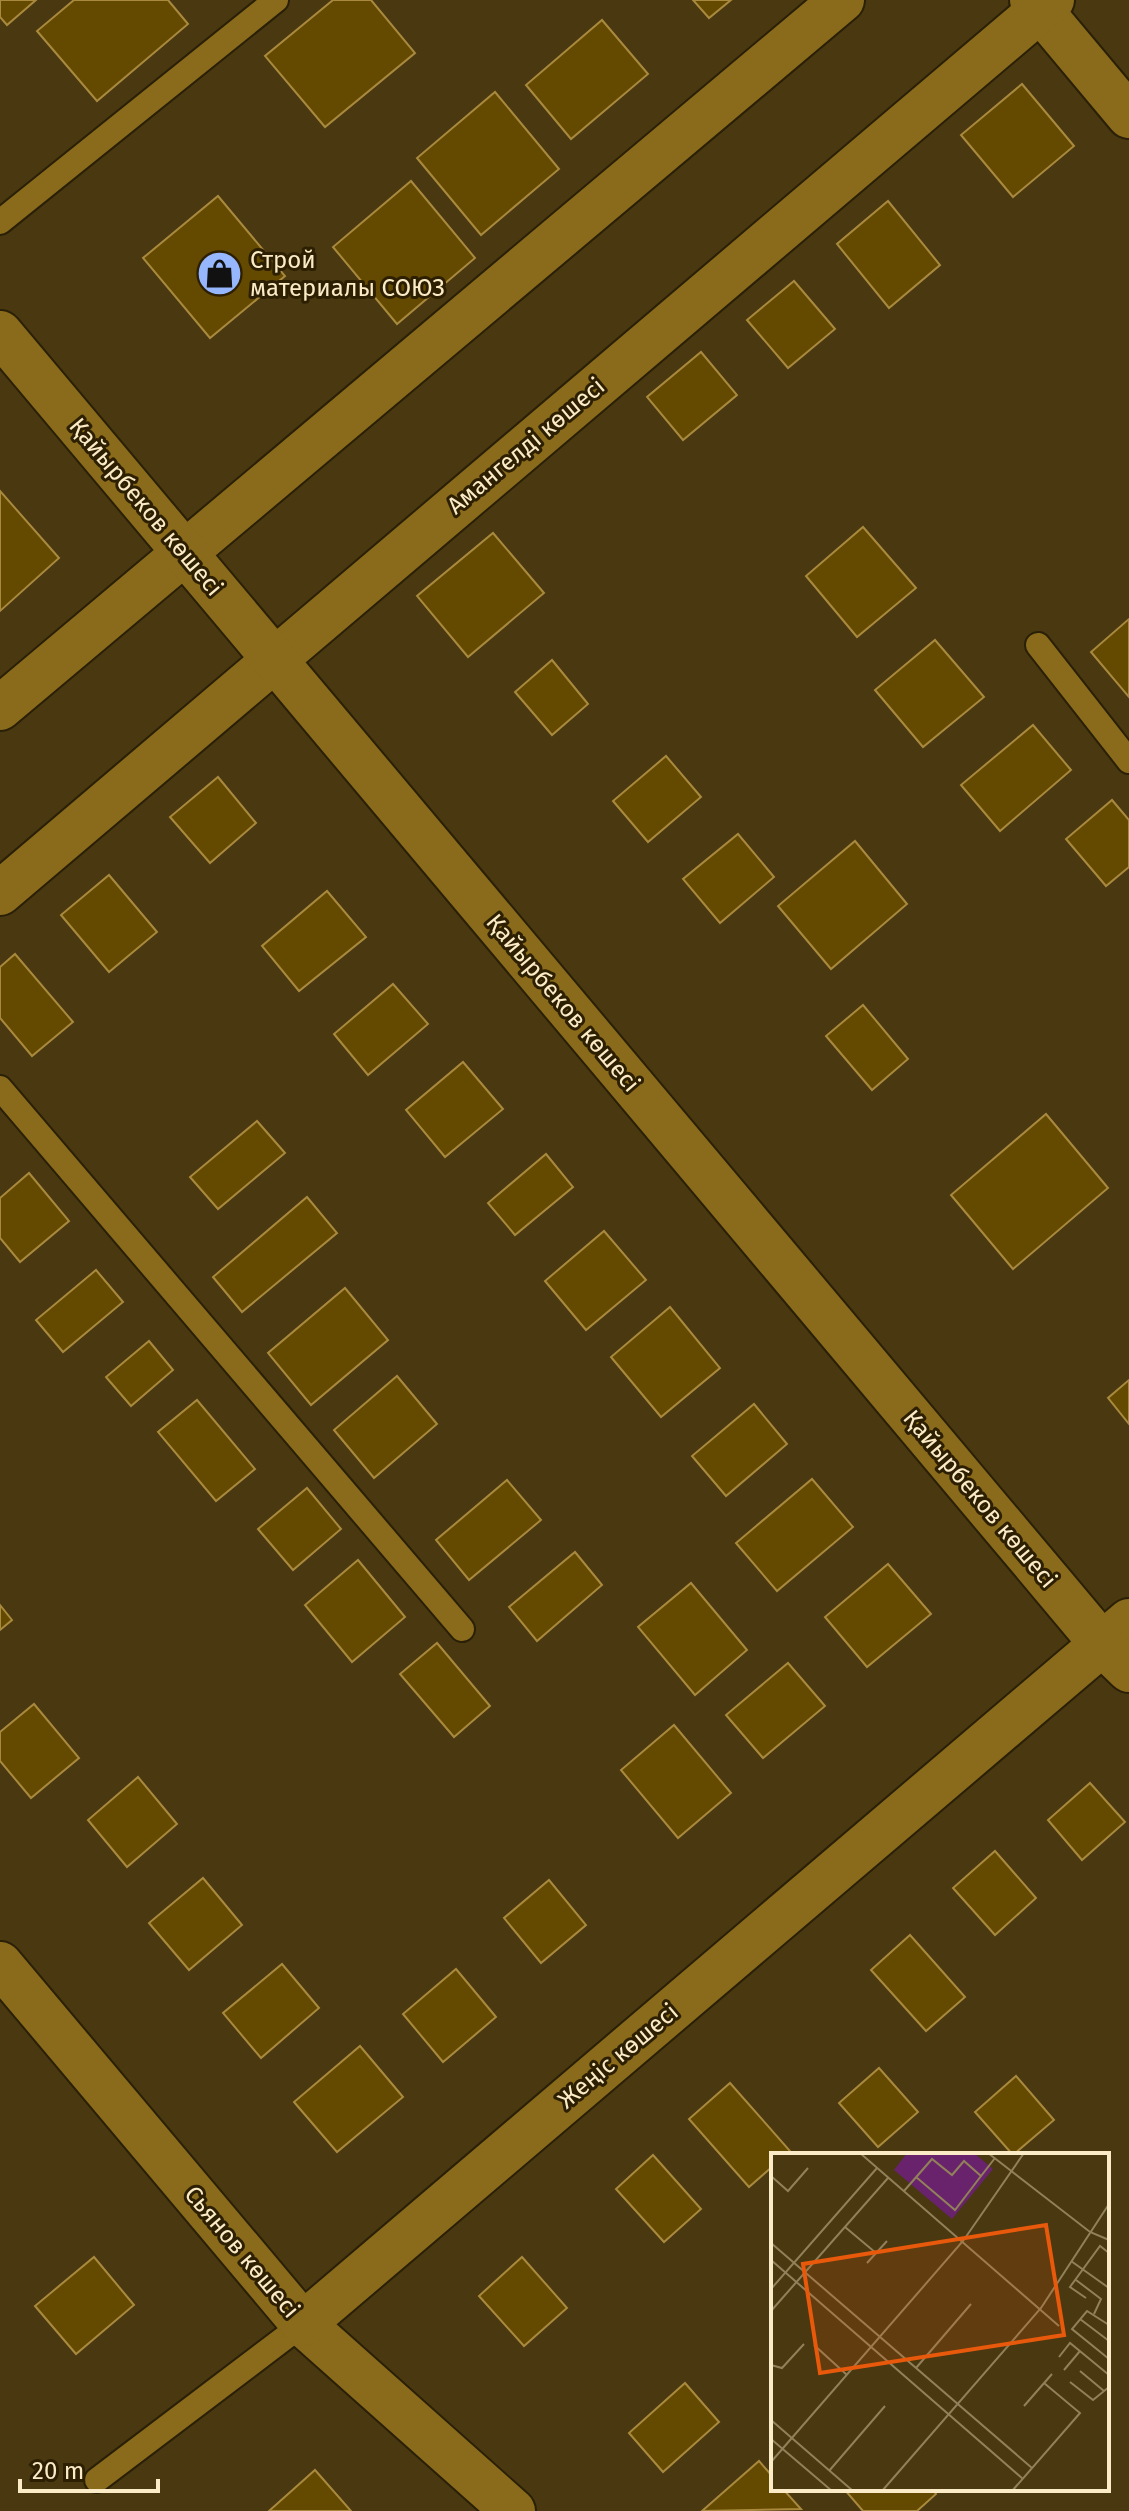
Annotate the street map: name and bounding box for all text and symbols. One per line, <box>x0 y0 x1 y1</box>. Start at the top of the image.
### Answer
place label: Строй материалы СОЮЗ <box>250 246 445 302</box>
shop icon: Строй материалы СОЮЗ <box>195 250 243 298</box>
street label: Амангелді көшесі <box>442 372 610 520</box>
street label: Қайырбеков көшесі <box>63 412 229 602</box>
street label: Қайырбеков көшесі <box>480 908 646 1098</box>
street label: Қайырбеков көшесі <box>897 1404 1063 1594</box>
street label: Жеңіс көшесі <box>552 1998 684 2114</box>
inset map <box>771 2153 1109 2491</box>
street label: Сьянов көшесі <box>179 2180 305 2324</box>
scale bar <box>20 2443 158 2493</box>
text: 20 m <box>32 2457 84 2485</box>

